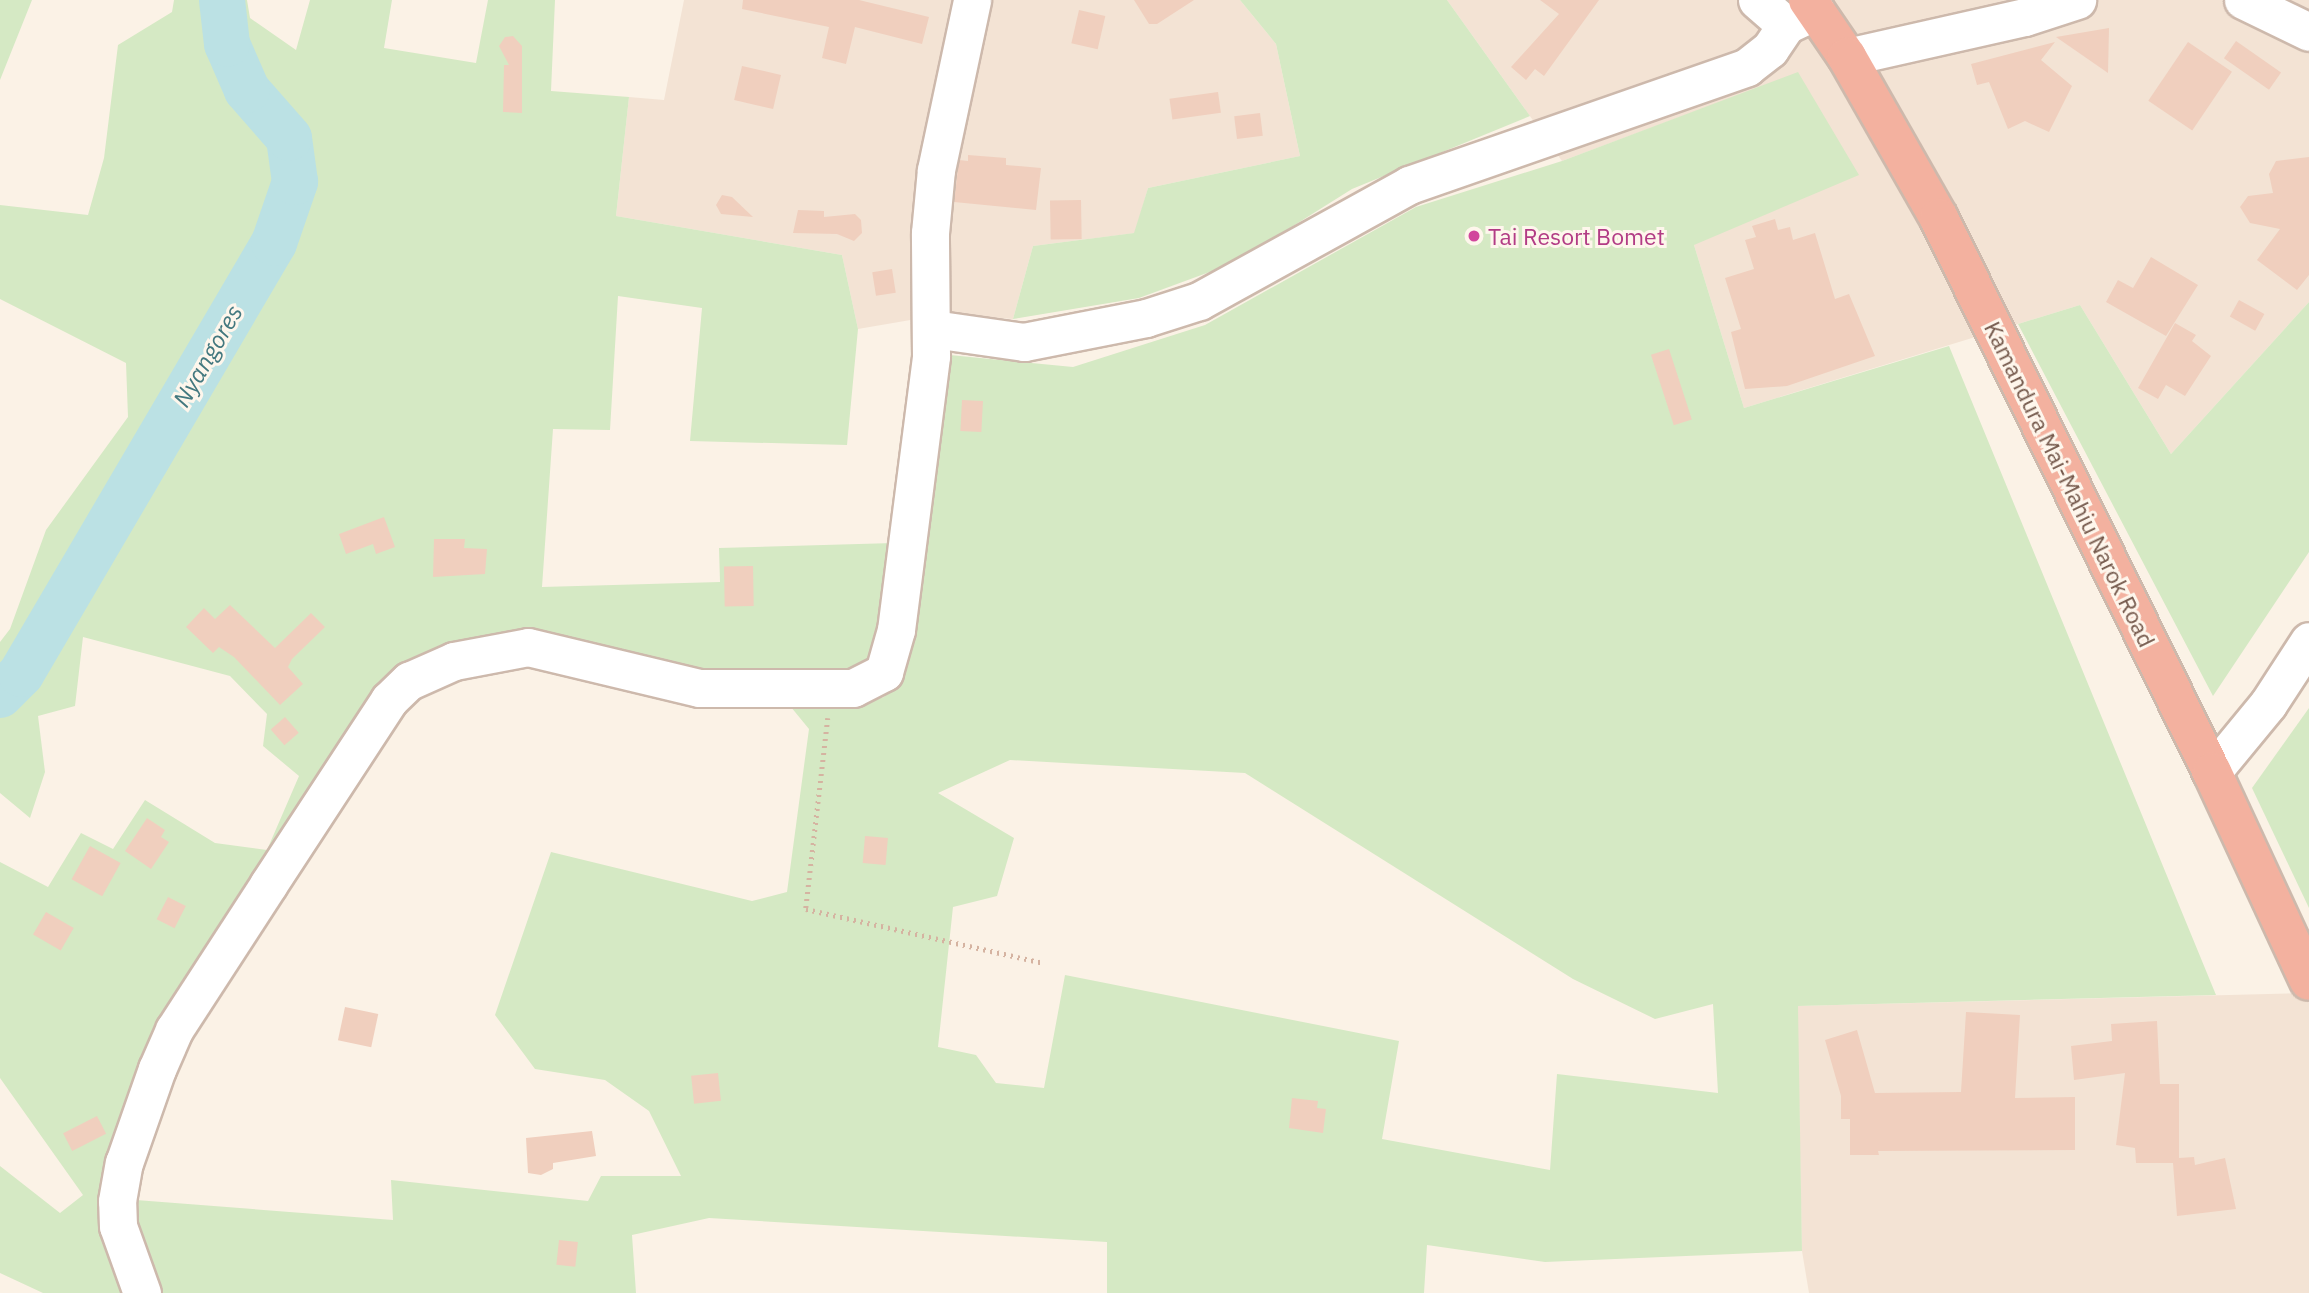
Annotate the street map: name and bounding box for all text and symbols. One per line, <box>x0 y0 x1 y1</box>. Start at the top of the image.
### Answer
place label: Tai Resort Bomet <box>1488 222 1665 250</box>
marker: Tai Resort Bomet <box>1466 228 1482 244</box>
water label: Nyangores <box>167 300 249 412</box>
street label: Kamandura Mai-Mahiu Narok Road <box>1979 317 2161 651</box>

